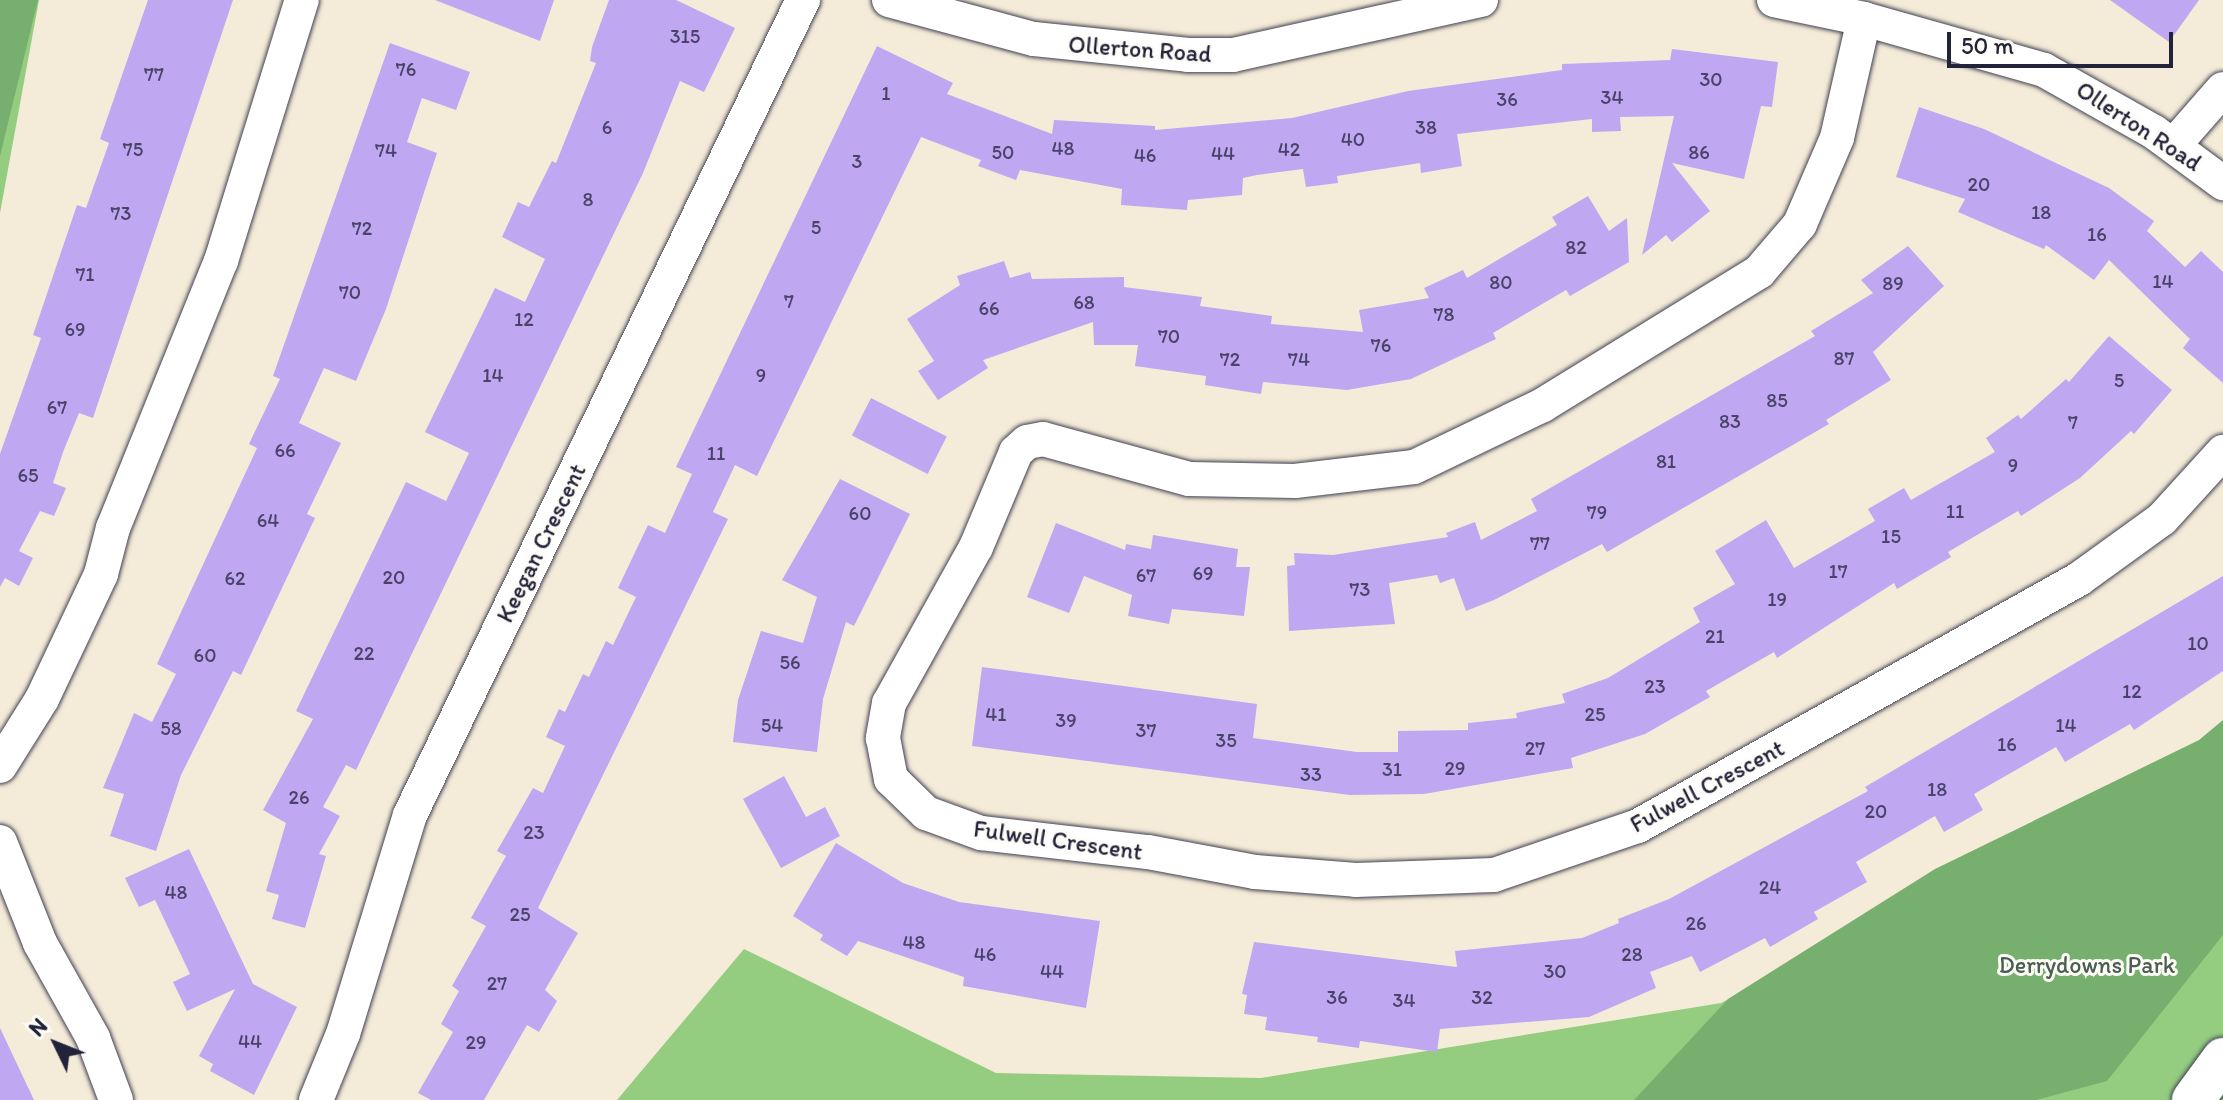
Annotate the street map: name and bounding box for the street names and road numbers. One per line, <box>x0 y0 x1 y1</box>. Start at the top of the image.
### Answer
street label: Ollerton Road <box>1068 30 1212 68</box>
street label: Ollerton Road <box>2071 75 2207 177</box>
street label: Keegan Crescent <box>490 459 592 627</box>
street label: Fulwell Crescent <box>1625 733 1789 839</box>
street label: Fulwell Crescent <box>971 814 1145 866</box>

